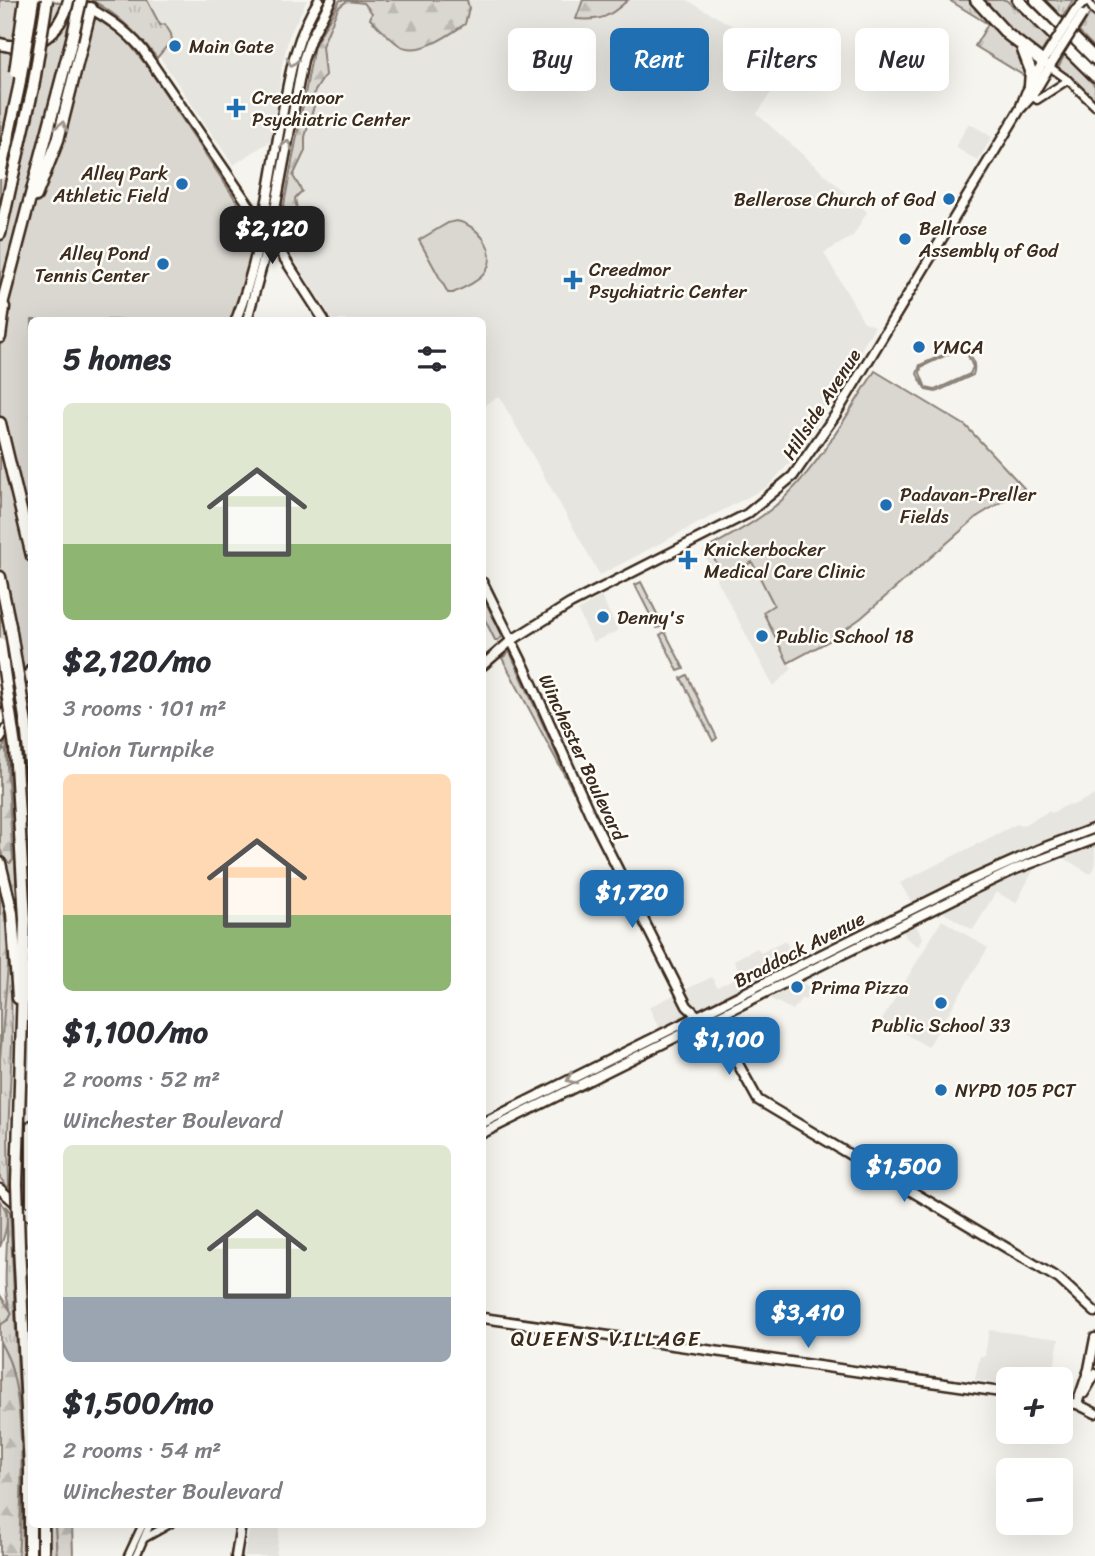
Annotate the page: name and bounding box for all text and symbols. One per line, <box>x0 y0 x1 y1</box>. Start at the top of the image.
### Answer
chip: Buy <box>508 28 596 91</box>
chip: Rent <box>610 28 709 91</box>
chip: Filters <box>723 28 841 91</box>
chip: New <box>855 28 949 91</box>
place label: Main Gate <box>189 30 274 63</box>
marker: Main Gate <box>167 38 183 54</box>
one-way arrow <box>286 56 301 68</box>
place label: Creedmoor Psychiatric Center <box>252 81 410 136</box>
marker: Creedmoor Psychiatric Center <box>226 98 246 118</box>
one-way arrow <box>54 120 68 132</box>
one-way arrow <box>278 139 293 151</box>
place label: Alley Park Athletic Field <box>52 157 170 212</box>
marker: Alley Park Athletic Field <box>174 176 190 192</box>
place label: Bellerose Church of God <box>734 183 937 216</box>
marker: Bellerose Church of God <box>941 191 957 207</box>
pin: $2,120 <box>215 206 329 266</box>
text: $2,120 <box>236 208 308 249</box>
place label: Bellrose Assembly of God <box>918 212 1059 267</box>
marker: Bellrose Assembly of God <box>897 231 913 247</box>
place label: Alley Pond Tennis Center <box>35 237 150 292</box>
place label: Creedmor Psychiatric Center <box>589 253 747 308</box>
marker: Alley Pond Tennis Center <box>155 256 171 272</box>
marker: Creedmor Psychiatric Center <box>563 270 583 290</box>
place label: YMCA <box>933 331 984 364</box>
text: 5 homes <box>63 332 171 386</box>
marker: YMCA <box>911 339 927 355</box>
icon: filters <box>413 340 451 378</box>
street label: Hillside Avenue <box>773 342 870 467</box>
icon: home <box>194 449 320 575</box>
place label: Padavan-Preller Fields <box>900 478 1037 533</box>
marker: Padavan-Preller Fields <box>878 497 894 513</box>
place label: Knickerbocker Medical Care Clinic <box>704 533 866 588</box>
marker: Knickerbocker Medical Care Clinic <box>678 550 698 570</box>
place label: Denny's <box>617 601 684 634</box>
marker: Denny's <box>595 609 611 625</box>
place label: Public School 18 <box>776 620 914 653</box>
marker: Public School 18 <box>754 628 770 644</box>
text: $2,120/mo <box>63 634 211 688</box>
street label: Winchester Boulevard <box>529 668 637 848</box>
text: 3 rooms · 101 m² <box>63 688 227 729</box>
text: Union Turnpike <box>63 729 214 770</box>
icon: home <box>194 820 320 946</box>
pin: $1,720 <box>575 870 689 930</box>
text: $1,720 <box>596 872 668 913</box>
street label: Braddock Avenue <box>728 902 871 997</box>
place label: Prima Pizza <box>811 971 909 1004</box>
marker: Prima Pizza <box>789 979 805 995</box>
marker: Public School 33 <box>933 995 949 1011</box>
text: $1,100/mo <box>63 1005 208 1059</box>
place label: Public School 33 <box>872 1009 1011 1042</box>
pin: $1,100 <box>672 1018 786 1077</box>
text: $1,100 <box>694 1019 764 1060</box>
text: 2 rooms · 52 m² <box>63 1059 220 1100</box>
one-way arrow <box>566 1071 578 1085</box>
place label: NYPD 105 PCT <box>955 1074 1077 1107</box>
marker: NYPD 105 PCT <box>933 1082 949 1098</box>
text: Winchester Boulevard <box>63 1100 282 1141</box>
pin: $1,500 <box>847 1144 961 1204</box>
text: $1,500 <box>867 1146 941 1187</box>
icon: home <box>194 1191 320 1317</box>
pin: $3,410 <box>751 1290 865 1350</box>
text: $3,410 <box>771 1292 845 1333</box>
district label: QUEENS VILLAGE <box>511 1320 701 1358</box>
map controls <box>996 1367 1073 1535</box>
button: + <box>996 1367 1073 1444</box>
text: $1,500/mo <box>63 1376 214 1430</box>
text: 2 rooms · 54 m² <box>63 1430 221 1471</box>
button: − <box>996 1458 1073 1535</box>
text: Winchester Boulevard <box>63 1471 282 1512</box>

